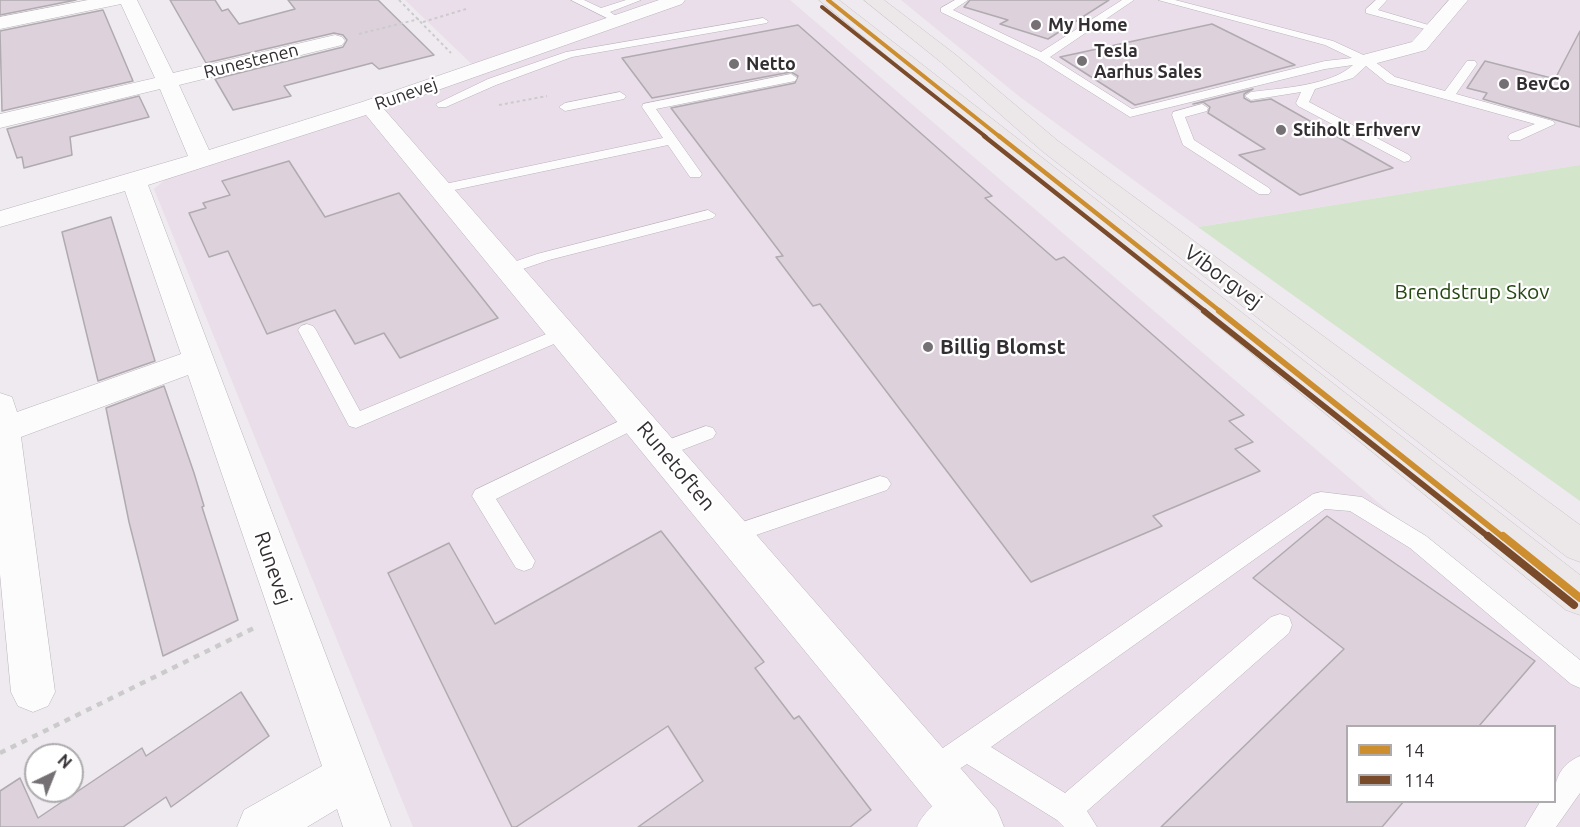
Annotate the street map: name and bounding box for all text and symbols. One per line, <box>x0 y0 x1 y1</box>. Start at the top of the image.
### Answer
place label: My Home <box>1048 14 1128 36</box>
marker: My Home <box>1029 18 1043 32</box>
street label: Runestenen <box>201 39 301 83</box>
place label: Tesla Aarhus Sales <box>1094 40 1202 82</box>
place label: Netto <box>746 53 796 75</box>
marker: Tesla Aarhus Sales <box>1075 54 1089 68</box>
marker: Netto <box>727 57 741 71</box>
street label: Runevej <box>372 73 440 115</box>
place label: BevCo <box>1516 73 1570 95</box>
marker: BevCo <box>1497 77 1511 91</box>
place label: Stiholt Erhverv <box>1293 119 1421 141</box>
marker: Stiholt Erhverv <box>1274 123 1288 137</box>
street label: Viborgvej <box>1179 240 1267 314</box>
park label: Brendstrup Skov <box>1394 279 1550 305</box>
place label: Billig Blomst <box>940 334 1066 360</box>
marker: Billig Blomst <box>921 340 935 354</box>
street label: Runetoften <box>631 416 721 516</box>
street label: Runevej <box>249 528 297 608</box>
legend <box>1346 725 1556 803</box>
text: 14 <box>1404 740 1424 760</box>
north arrow <box>24 743 84 803</box>
text: N <box>54 751 75 772</box>
text: 114 <box>1404 770 1434 790</box>

